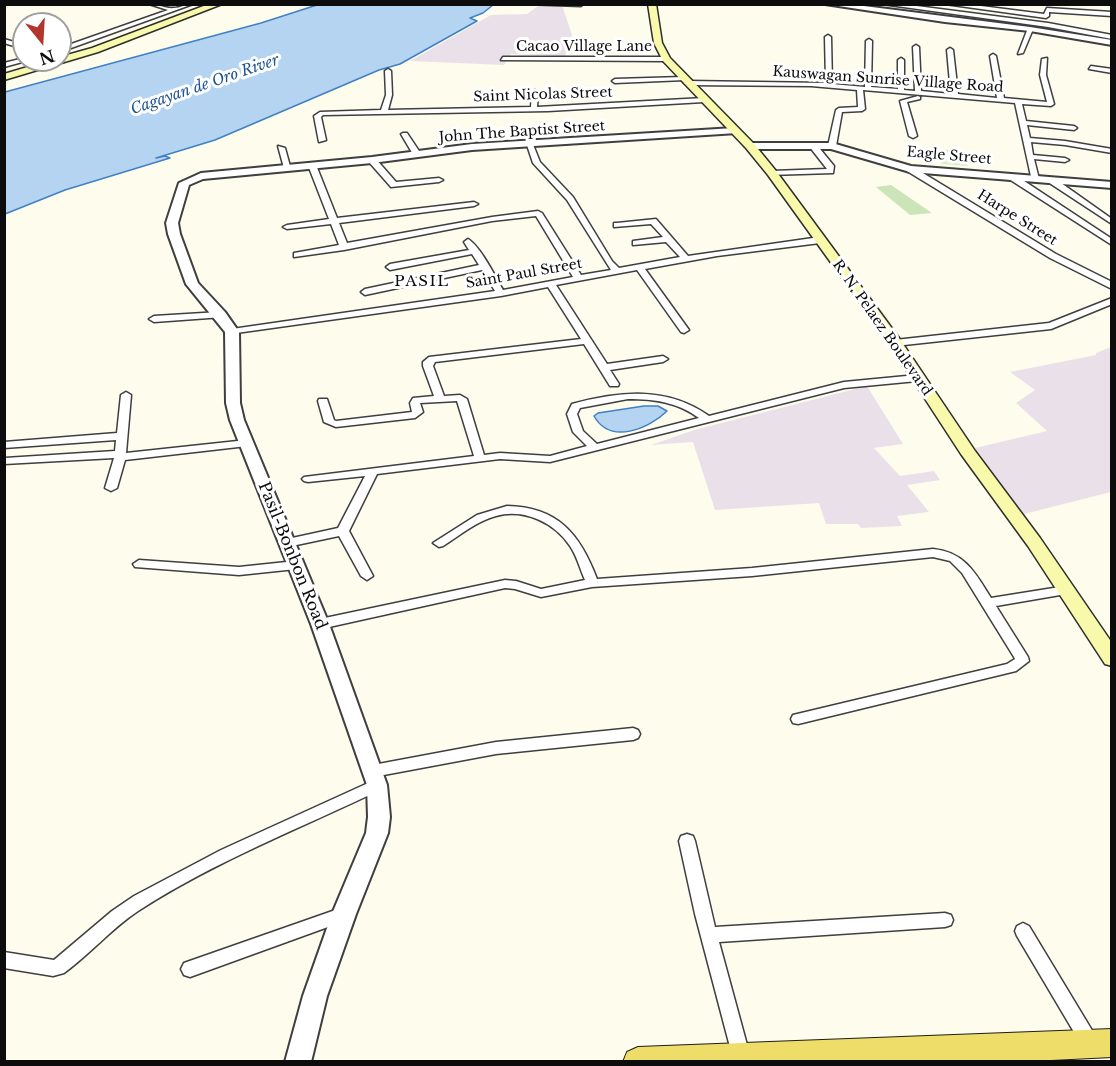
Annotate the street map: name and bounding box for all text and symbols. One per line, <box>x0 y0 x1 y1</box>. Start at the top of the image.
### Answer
north arrow <box>12 12 72 72</box>
street label: Cacao Village Lane <box>516 39 652 55</box>
text: N <box>37 45 57 69</box>
water label: Cagayan de Oro River <box>128 51 282 119</box>
street label: Kauswagan Sunrise Village Road <box>772 64 1004 96</box>
street label: Saint Nicolas Street <box>473 84 613 106</box>
street label: John The Baptist Street <box>438 118 606 146</box>
street label: Eagle Street <box>906 144 992 168</box>
street label: Harpe Street <box>974 187 1060 249</box>
street label: Saint Paul Street <box>465 256 583 292</box>
street label: R. N. Pelaez Boulevard <box>829 257 935 399</box>
district label: PASIL <box>394 273 450 291</box>
street label: Pasil-Bonbon Road <box>254 479 330 633</box>

